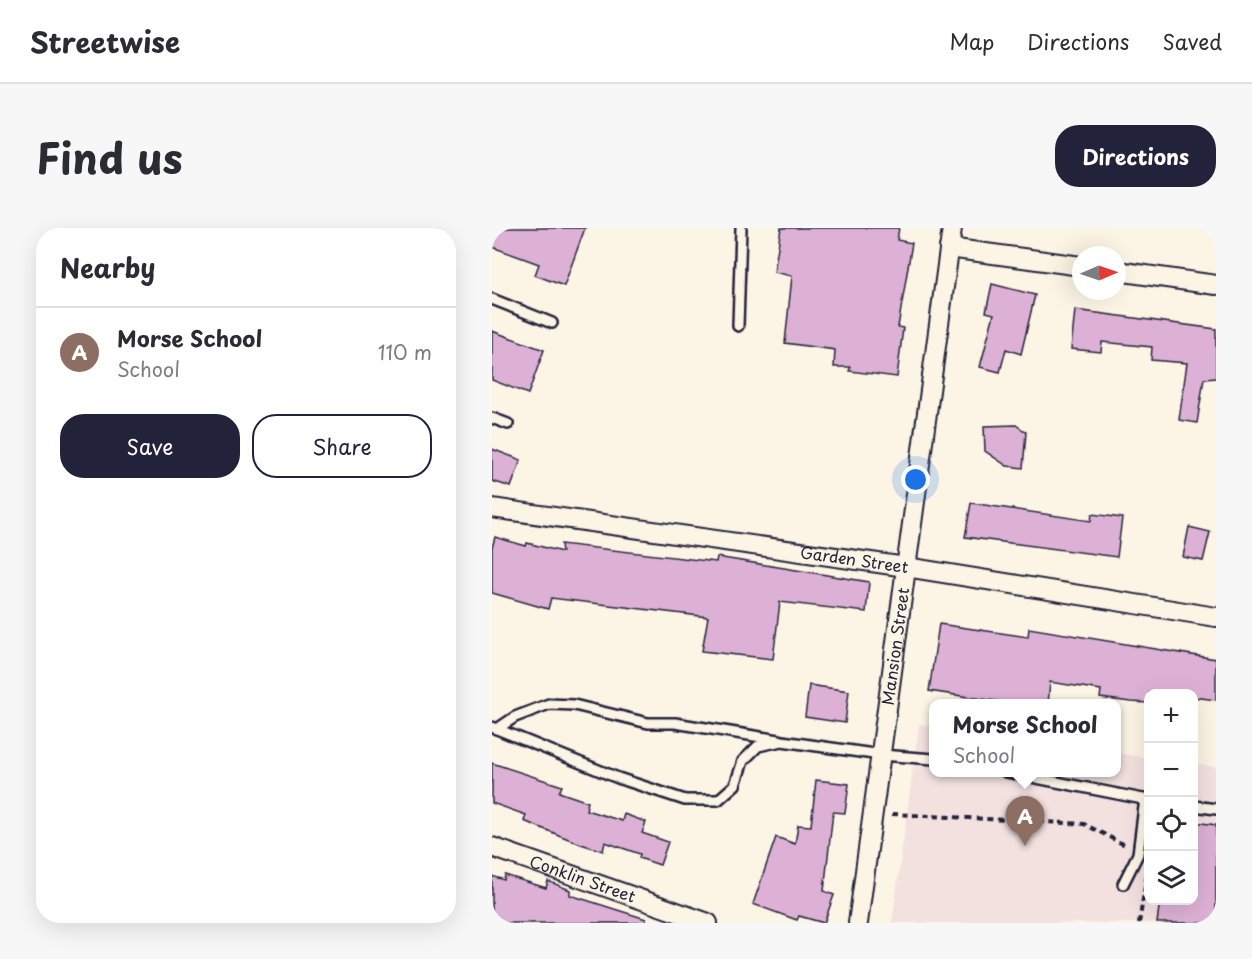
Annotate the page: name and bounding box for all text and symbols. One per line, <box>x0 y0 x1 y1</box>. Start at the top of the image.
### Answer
text: Streetwise <box>30 20 180 63</box>
text: Map <box>949 25 994 57</box>
text: Directions <box>1027 25 1129 57</box>
text: Saved <box>1162 25 1222 57</box>
text: Find us <box>36 125 183 188</box>
button: Directions <box>1055 125 1216 187</box>
north arrow <box>1072 246 1126 300</box>
text: Nearby <box>60 248 155 287</box>
text: Morse School <box>117 321 262 354</box>
text: A <box>72 337 87 367</box>
text: 110 m <box>378 337 432 367</box>
text: School <box>117 354 180 384</box>
button: Save <box>60 414 240 478</box>
button: Share <box>252 414 432 478</box>
your location <box>901 465 930 494</box>
street label: Garden Street <box>799 539 911 578</box>
street label: Mansion Street <box>875 586 914 707</box>
map controls <box>1144 689 1198 905</box>
button: + <box>1144 689 1198 743</box>
popup <box>929 699 1121 777</box>
text: Morse School <box>952 707 1098 740</box>
text: School <box>952 740 1015 770</box>
button: − <box>1144 743 1198 797</box>
pin: A <box>1006 796 1044 846</box>
button: locate <box>1144 797 1198 851</box>
street label: Conklin Street <box>527 848 640 908</box>
button: layers <box>1144 851 1198 905</box>

